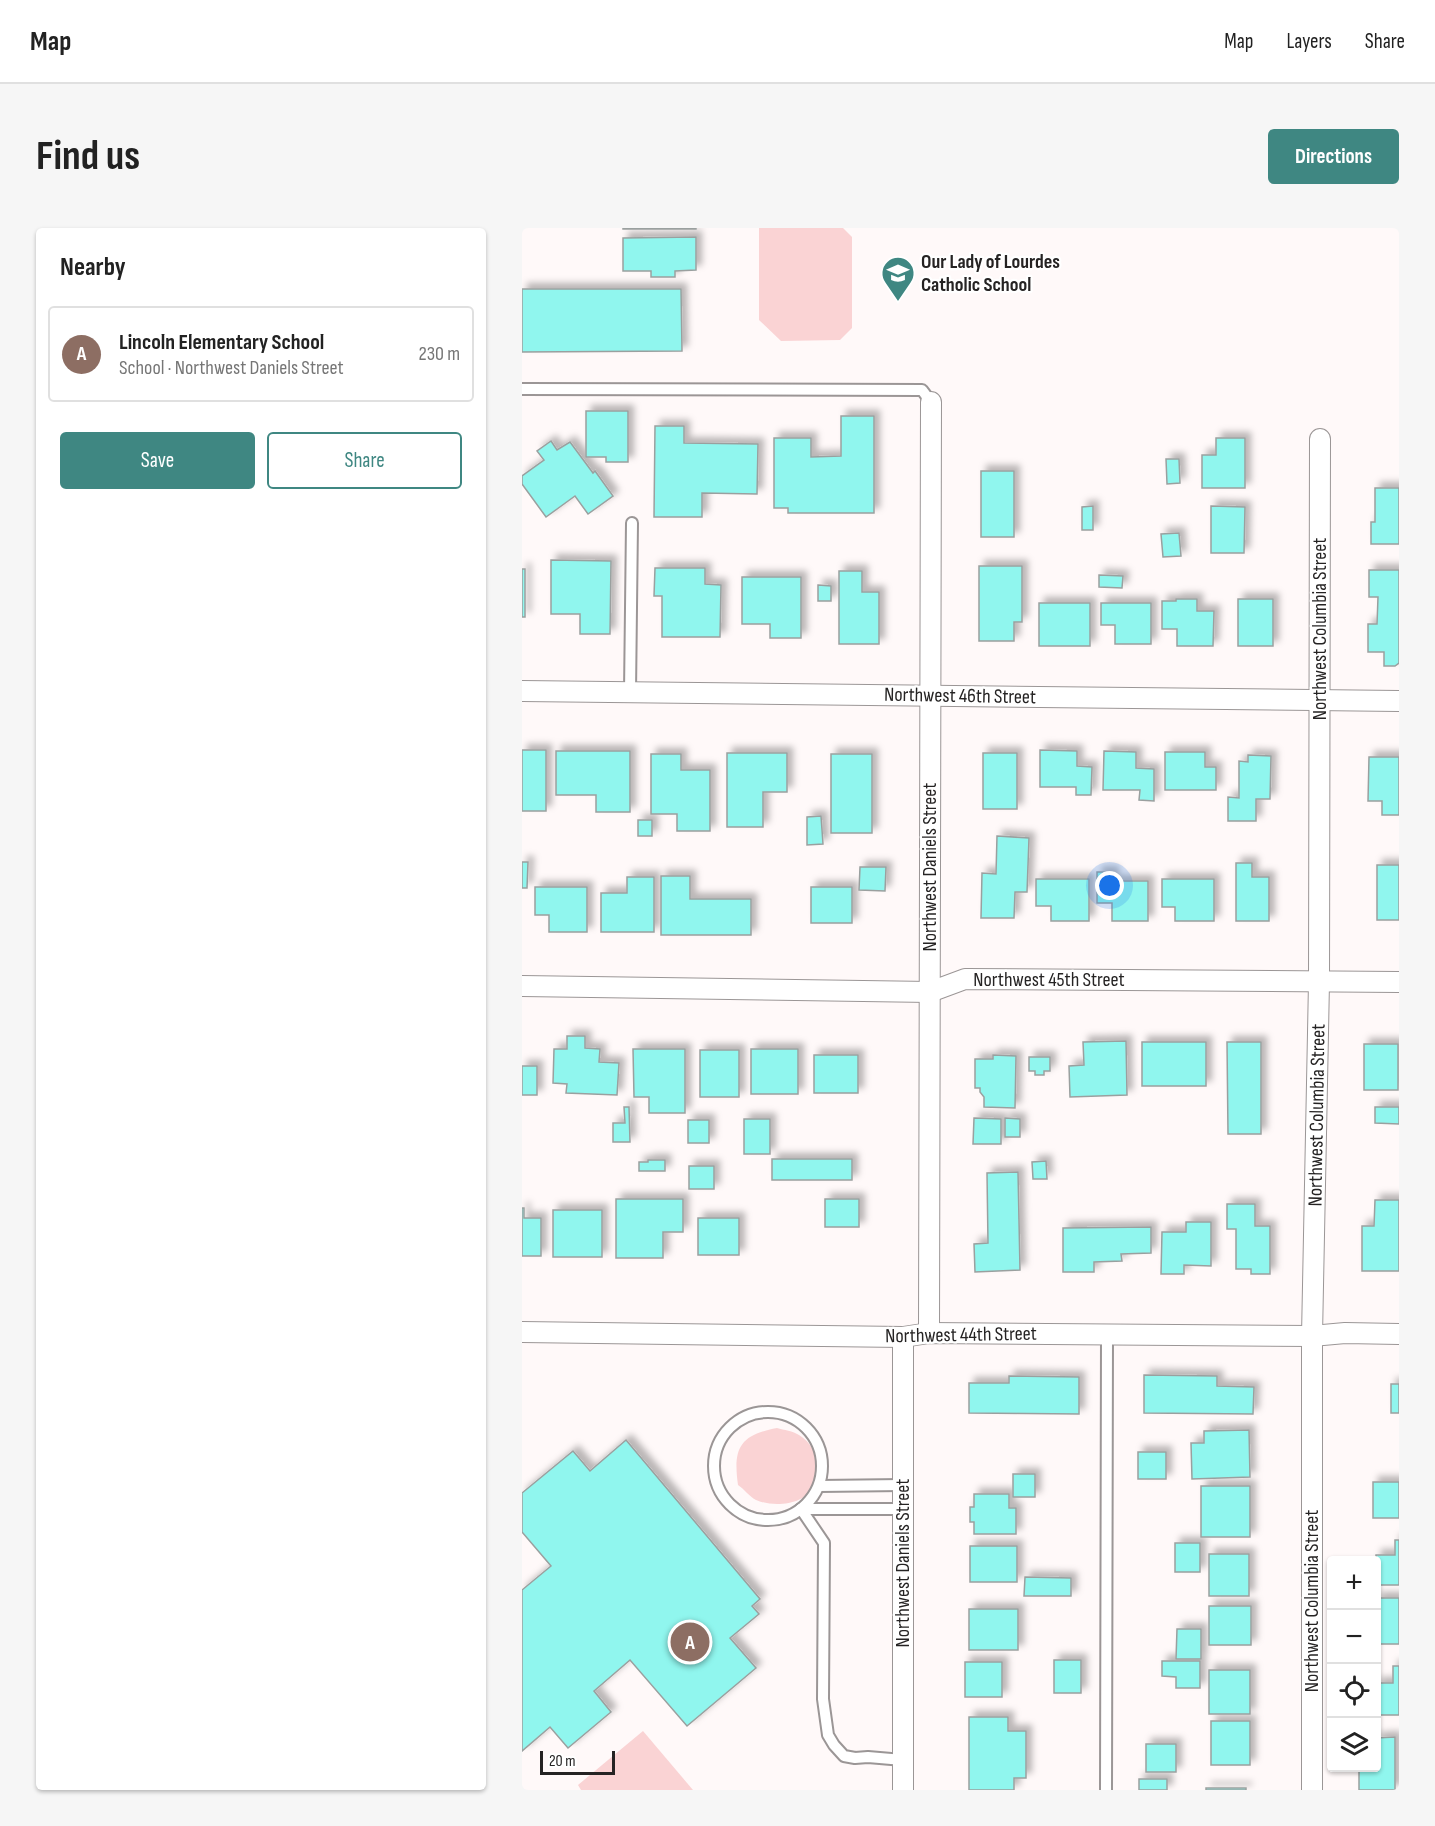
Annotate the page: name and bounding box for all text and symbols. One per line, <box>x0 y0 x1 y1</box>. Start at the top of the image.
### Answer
text: Map <box>30 25 71 58</box>
text: Map <box>1224 29 1253 54</box>
text: Layers <box>1286 29 1332 54</box>
text: Share <box>1365 29 1405 54</box>
button: Directions <box>1268 129 1399 184</box>
text: Find us <box>36 131 140 182</box>
place label: Our Lady of Lourdes Catholic School <box>921 250 1060 297</box>
text: Nearby <box>60 252 126 283</box>
school or university icon: Our Lady of Lourdes Catholic School <box>880 255 916 302</box>
text: Lincoln Elementary School <box>119 329 324 356</box>
text: A <box>77 342 86 366</box>
text: 230 m <box>418 342 460 366</box>
text: School · Northwest Daniels Street <box>119 356 344 380</box>
button: Save <box>60 432 255 489</box>
button: Share <box>267 432 462 489</box>
street label: Northwest Columbia Street <box>1308 538 1332 720</box>
street label: Northwest 46th Street <box>884 683 1036 709</box>
street label: Northwest Daniels Street <box>918 783 942 951</box>
your location <box>1095 871 1124 900</box>
street label: Northwest 45th Street <box>973 968 1125 992</box>
street label: Northwest Columbia Street <box>1303 1023 1331 1207</box>
street label: Northwest 44th Street <box>885 1322 1037 1348</box>
street label: Northwest Daniels Street <box>891 1479 915 1647</box>
street label: Northwest Columbia Street <box>1300 1510 1324 1692</box>
map controls <box>1327 1556 1381 1772</box>
button: + <box>1327 1556 1381 1610</box>
button: − <box>1327 1610 1381 1664</box>
pin: A <box>670 1620 710 1664</box>
button: locate <box>1327 1664 1381 1718</box>
button: layers <box>1327 1718 1381 1772</box>
scale bar <box>540 1748 615 1776</box>
text: 20 m <box>549 1752 576 1771</box>

